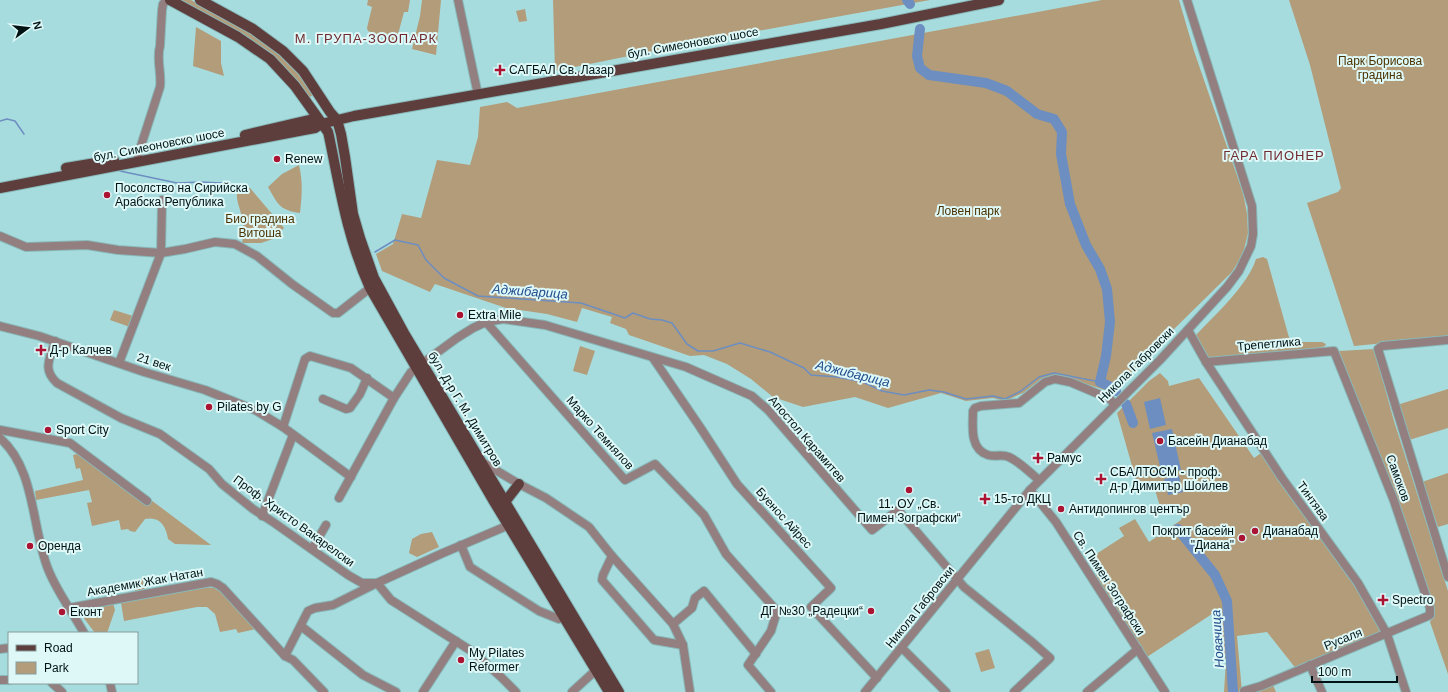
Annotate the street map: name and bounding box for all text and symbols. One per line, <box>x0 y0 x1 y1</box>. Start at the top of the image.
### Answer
north arrow <box>8 8 48 48</box>
text: N <box>31 20 44 31</box>
street label: бул. Симеоновско шосе <box>626 25 760 61</box>
district label: М. ГРУПА-ЗООПАРК <box>295 31 437 46</box>
park label: Парк Борисова градина <box>1338 54 1422 82</box>
place label: САГБАЛ Св. Лазар <box>509 63 614 77</box>
marker: САГБАЛ Св. Лазар <box>494 64 506 76</box>
street label: бул. Симеоновско шосе <box>92 125 226 165</box>
district label: ГАРА ПИОНЕР <box>1223 148 1325 163</box>
place label: Renew <box>285 152 323 166</box>
marker: Renew <box>272 154 282 164</box>
place label: Посолство на Сирийска Арабска Република <box>115 181 248 209</box>
marker: Посолство на Сирийска Арабска Република <box>102 190 112 200</box>
park label: Ловен парк <box>937 204 1000 218</box>
park label: Био градина Витоша <box>225 212 295 240</box>
water label: Аджибарица <box>491 281 568 302</box>
place label: Extra Mile <box>468 308 522 322</box>
marker: Extra Mile <box>455 310 465 320</box>
street label: Никола Габровски <box>1095 324 1177 406</box>
street label: Трепетлика <box>1237 334 1302 354</box>
place label: Д-р Калчев <box>50 343 112 357</box>
marker: Д-р Калчев <box>35 344 47 356</box>
street label: бул. Д-р Г. М. Димитров <box>425 349 505 469</box>
street label: 21 век <box>135 350 173 374</box>
water label: Аджибарица <box>813 357 891 390</box>
street label: Марко Темнялов <box>563 393 637 473</box>
street label: Апостол Карамитев <box>766 393 848 485</box>
place label: Pilates by G <box>217 400 282 414</box>
marker: Pilates by G <box>204 402 214 412</box>
place label: Sport City <box>56 423 109 437</box>
marker: Sport City <box>43 425 53 435</box>
place label: Басейн Дианабад <box>1168 434 1267 448</box>
marker: Басейн Дианабад <box>1155 436 1165 446</box>
place label: Рамус <box>1047 451 1082 465</box>
marker: Рамус <box>1032 452 1044 464</box>
street label: Самоков <box>1383 453 1413 503</box>
place label: СБАЛТОСМ - проф. д-р Димитър Шойлев <box>1110 465 1228 493</box>
street label: Проф. Христо Вакарелски <box>231 472 357 570</box>
marker: СБАЛТОСМ - проф. д-р Димитър Шойлев <box>1095 473 1107 485</box>
street label: Тинтява <box>1294 479 1332 524</box>
street label: Буенос Айрес <box>753 485 815 551</box>
marker: 11. ОУ „Св. Пимен Зографски“ <box>904 485 914 495</box>
place label: 15-то ДКЦ <box>994 492 1051 506</box>
marker: 15-то ДКЦ <box>979 493 991 505</box>
place label: 11. ОУ „Св. Пимен Зографски“ <box>857 497 961 525</box>
place label: Антидопингов център <box>1069 502 1190 516</box>
marker: Антидопингов център <box>1056 504 1066 514</box>
place label: Покрит басейн "Диана" <box>1152 524 1234 552</box>
place label: Дианабад <box>1263 524 1318 538</box>
marker: Дианабад <box>1250 526 1260 536</box>
street label: Св. Пимен Зографски <box>1070 528 1148 638</box>
marker: Покрит басейн "Диана" <box>1237 533 1247 543</box>
place label: Оренда <box>38 539 81 553</box>
marker: Оренда <box>25 541 35 551</box>
street label: Никола Габровски <box>883 563 957 651</box>
street label: Академик Жак Натан <box>86 565 204 599</box>
place label: Spectro <box>1392 593 1434 607</box>
marker: Spectro <box>1377 594 1389 606</box>
place label: ДГ №30 „Радецки“ <box>761 604 863 618</box>
place label: Еконт <box>70 605 103 619</box>
marker: ДГ №30 „Радецки“ <box>866 606 876 616</box>
marker: Еконт <box>57 607 67 617</box>
water label: Новачица <box>1208 609 1227 669</box>
street label: Русаля <box>1322 625 1364 653</box>
legend <box>8 632 138 684</box>
text: Road <box>44 641 73 655</box>
place label: My Pilates Reformer <box>469 646 524 674</box>
marker: My Pilates Reformer <box>456 655 466 665</box>
scale bar <box>1312 658 1397 684</box>
text: Park <box>44 661 70 675</box>
text: 100 m <box>1318 665 1351 679</box>

